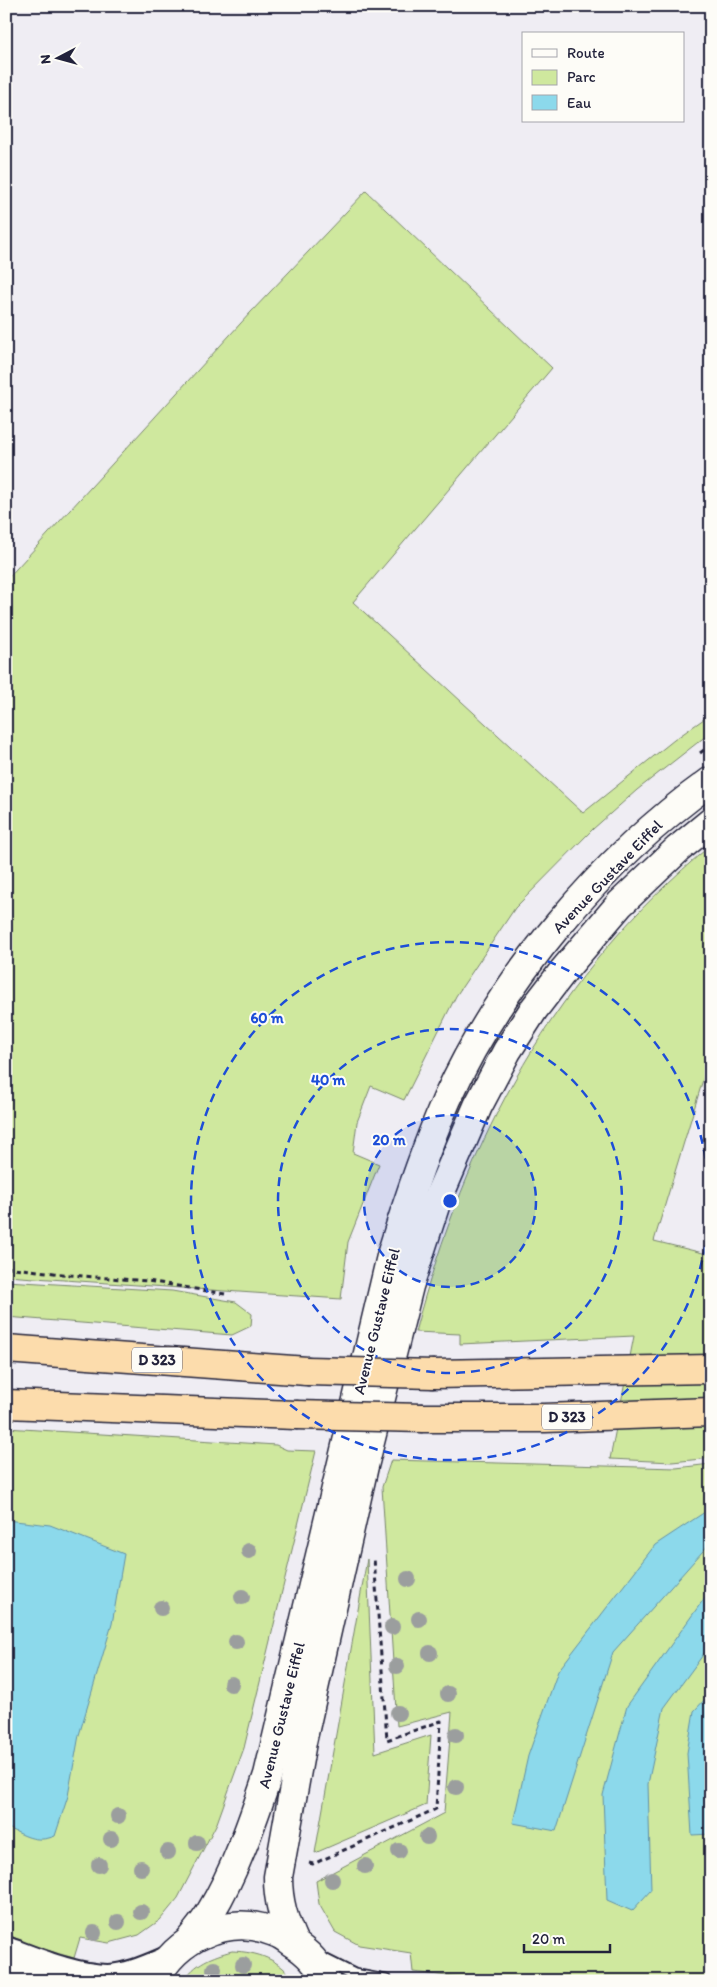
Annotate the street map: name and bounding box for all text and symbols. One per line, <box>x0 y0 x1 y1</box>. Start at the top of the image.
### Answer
north arrow <box>32 32 82 82</box>
legend <box>522 32 684 122</box>
text: Route <box>567 44 605 62</box>
text: N <box>37 54 55 65</box>
text: Parc <box>567 68 596 86</box>
text: Eau <box>567 94 591 112</box>
street label: Avenue Gustave Eiffel <box>548 815 667 937</box>
text: 60 m <box>250 1009 284 1027</box>
text: 40 m <box>311 1071 346 1089</box>
text: 20 m <box>372 1131 406 1149</box>
centre of rings <box>441 1192 459 1210</box>
street label: Avenue Gustave Eiffel <box>349 1246 404 1396</box>
road number: D 323 <box>132 1348 182 1372</box>
road number: D 323 <box>542 1404 592 1430</box>
street label: Avenue Gustave Eiffel <box>254 1640 309 1790</box>
scale bar <box>524 1922 611 1954</box>
text: 20 m <box>532 1930 566 1948</box>

